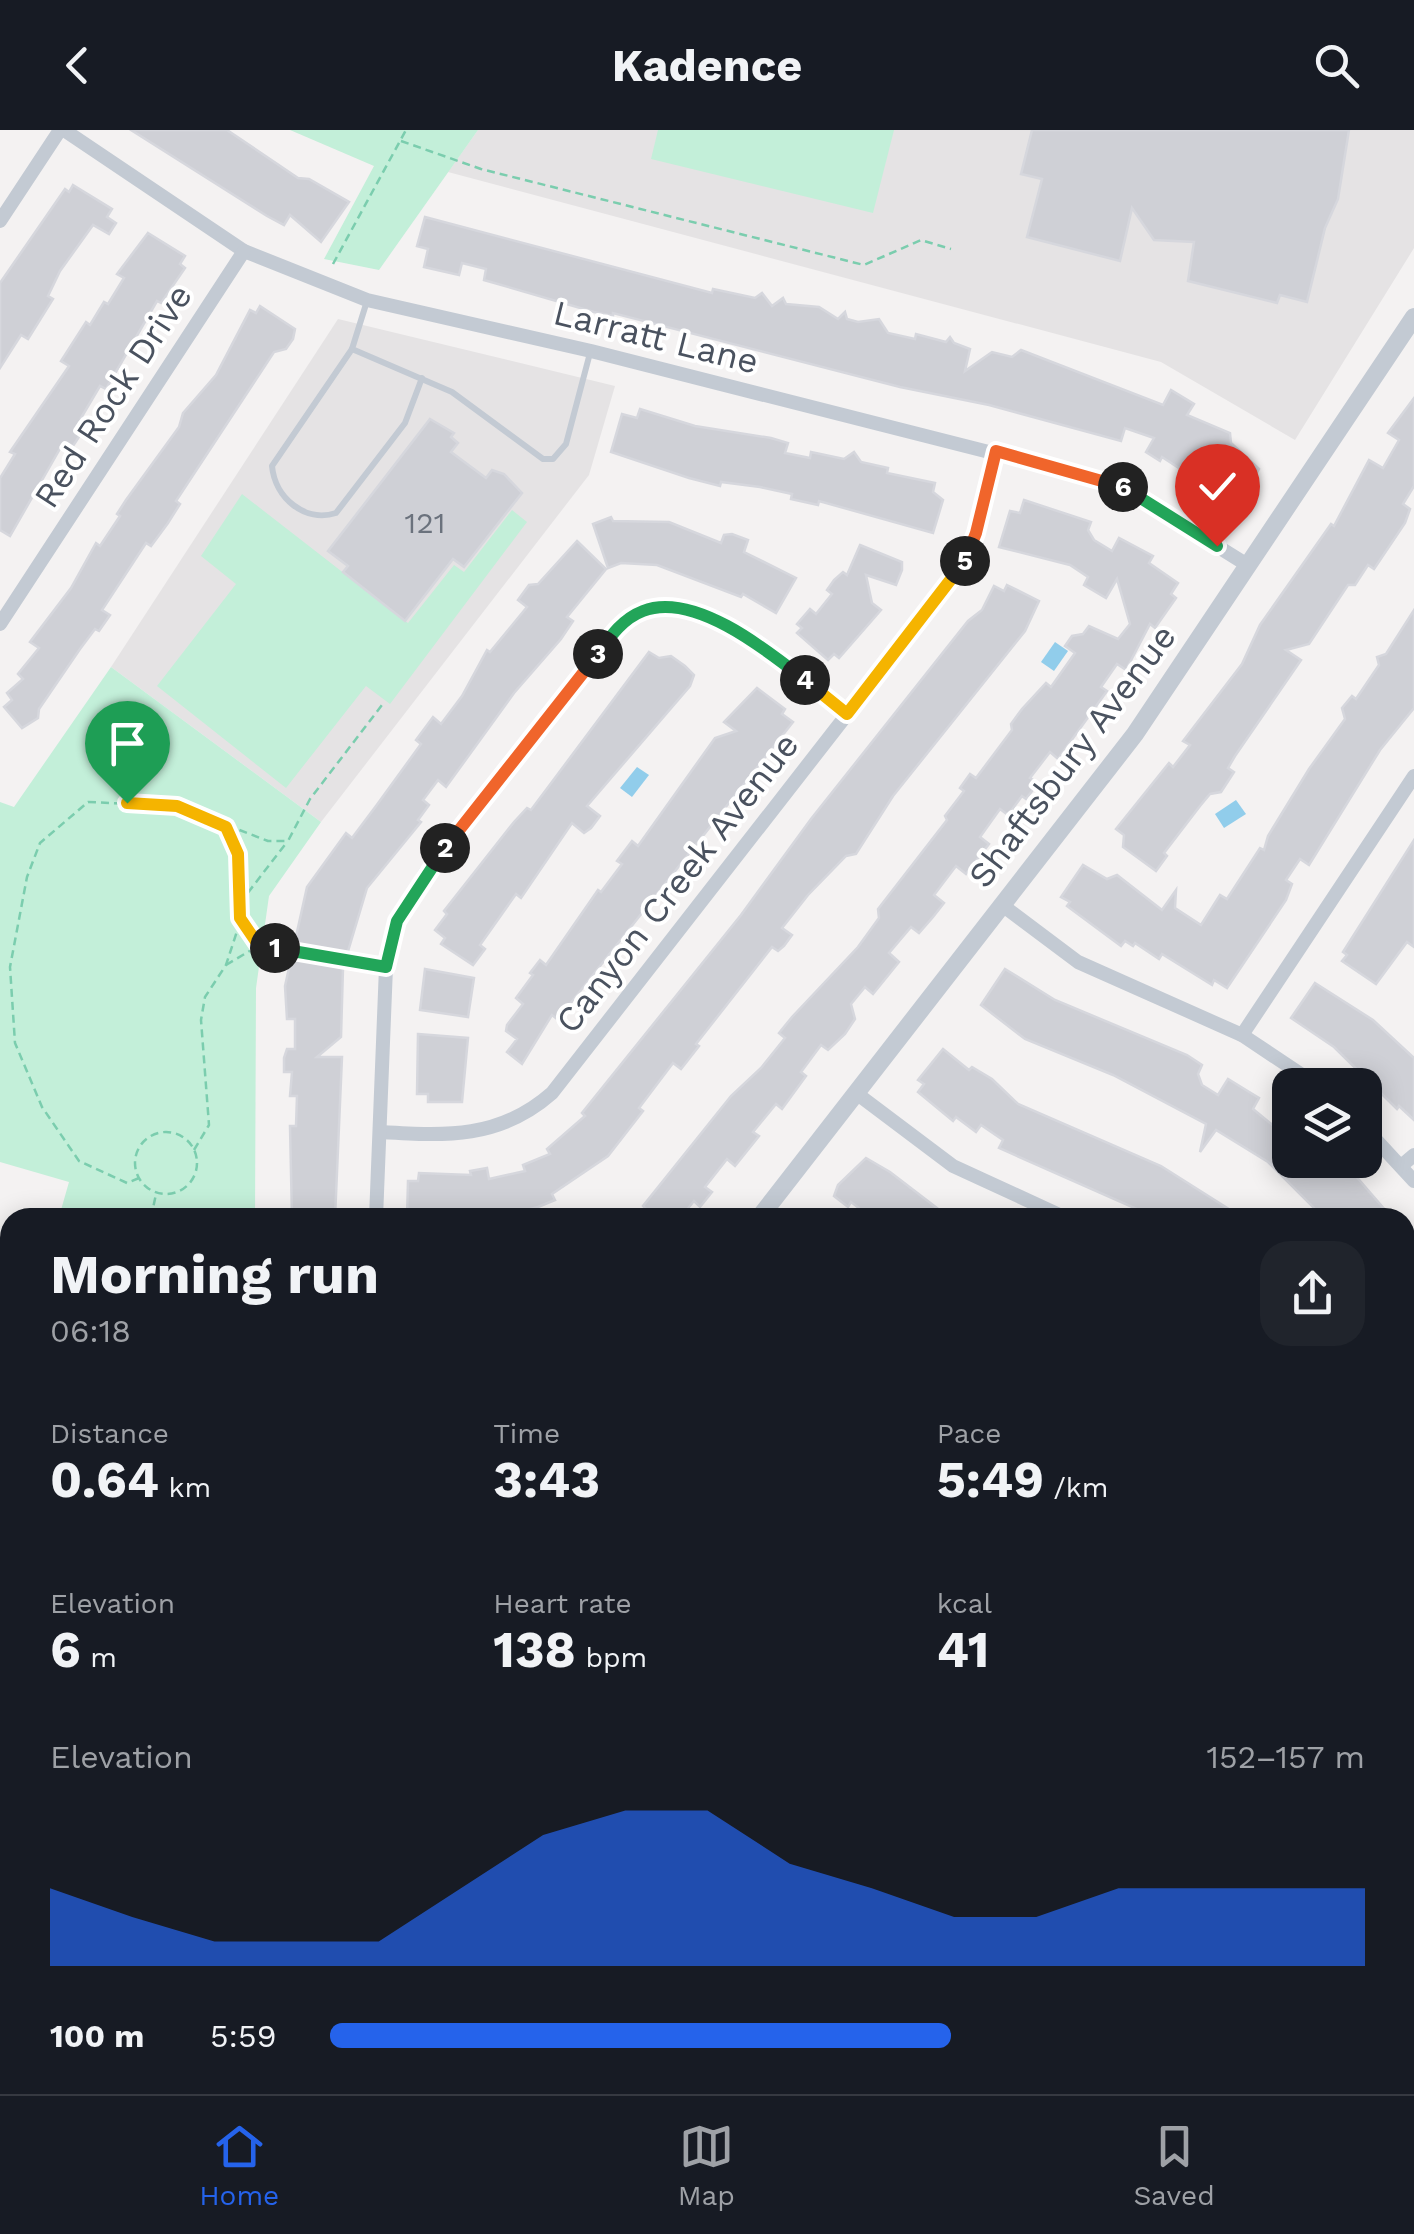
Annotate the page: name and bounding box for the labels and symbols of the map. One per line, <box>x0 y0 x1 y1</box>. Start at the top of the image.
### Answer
street label: Red Rock Drive <box>25 276 201 516</box>
street label: Larratt Lane <box>549 291 763 383</box>
pin <box>1175 444 1260 547</box>
pin: 6 <box>1098 462 1148 512</box>
house number: 121 <box>405 505 445 540</box>
pin: 5 <box>940 536 990 586</box>
street label: Shaftsbury Avenue <box>959 616 1185 896</box>
pin: 3 <box>573 629 623 679</box>
pin: 4 <box>780 655 830 705</box>
pin <box>85 701 170 804</box>
street label: Canyon Creek Avenue <box>547 725 807 1041</box>
pin: 2 <box>420 823 470 873</box>
pin: 1 <box>250 923 300 973</box>

